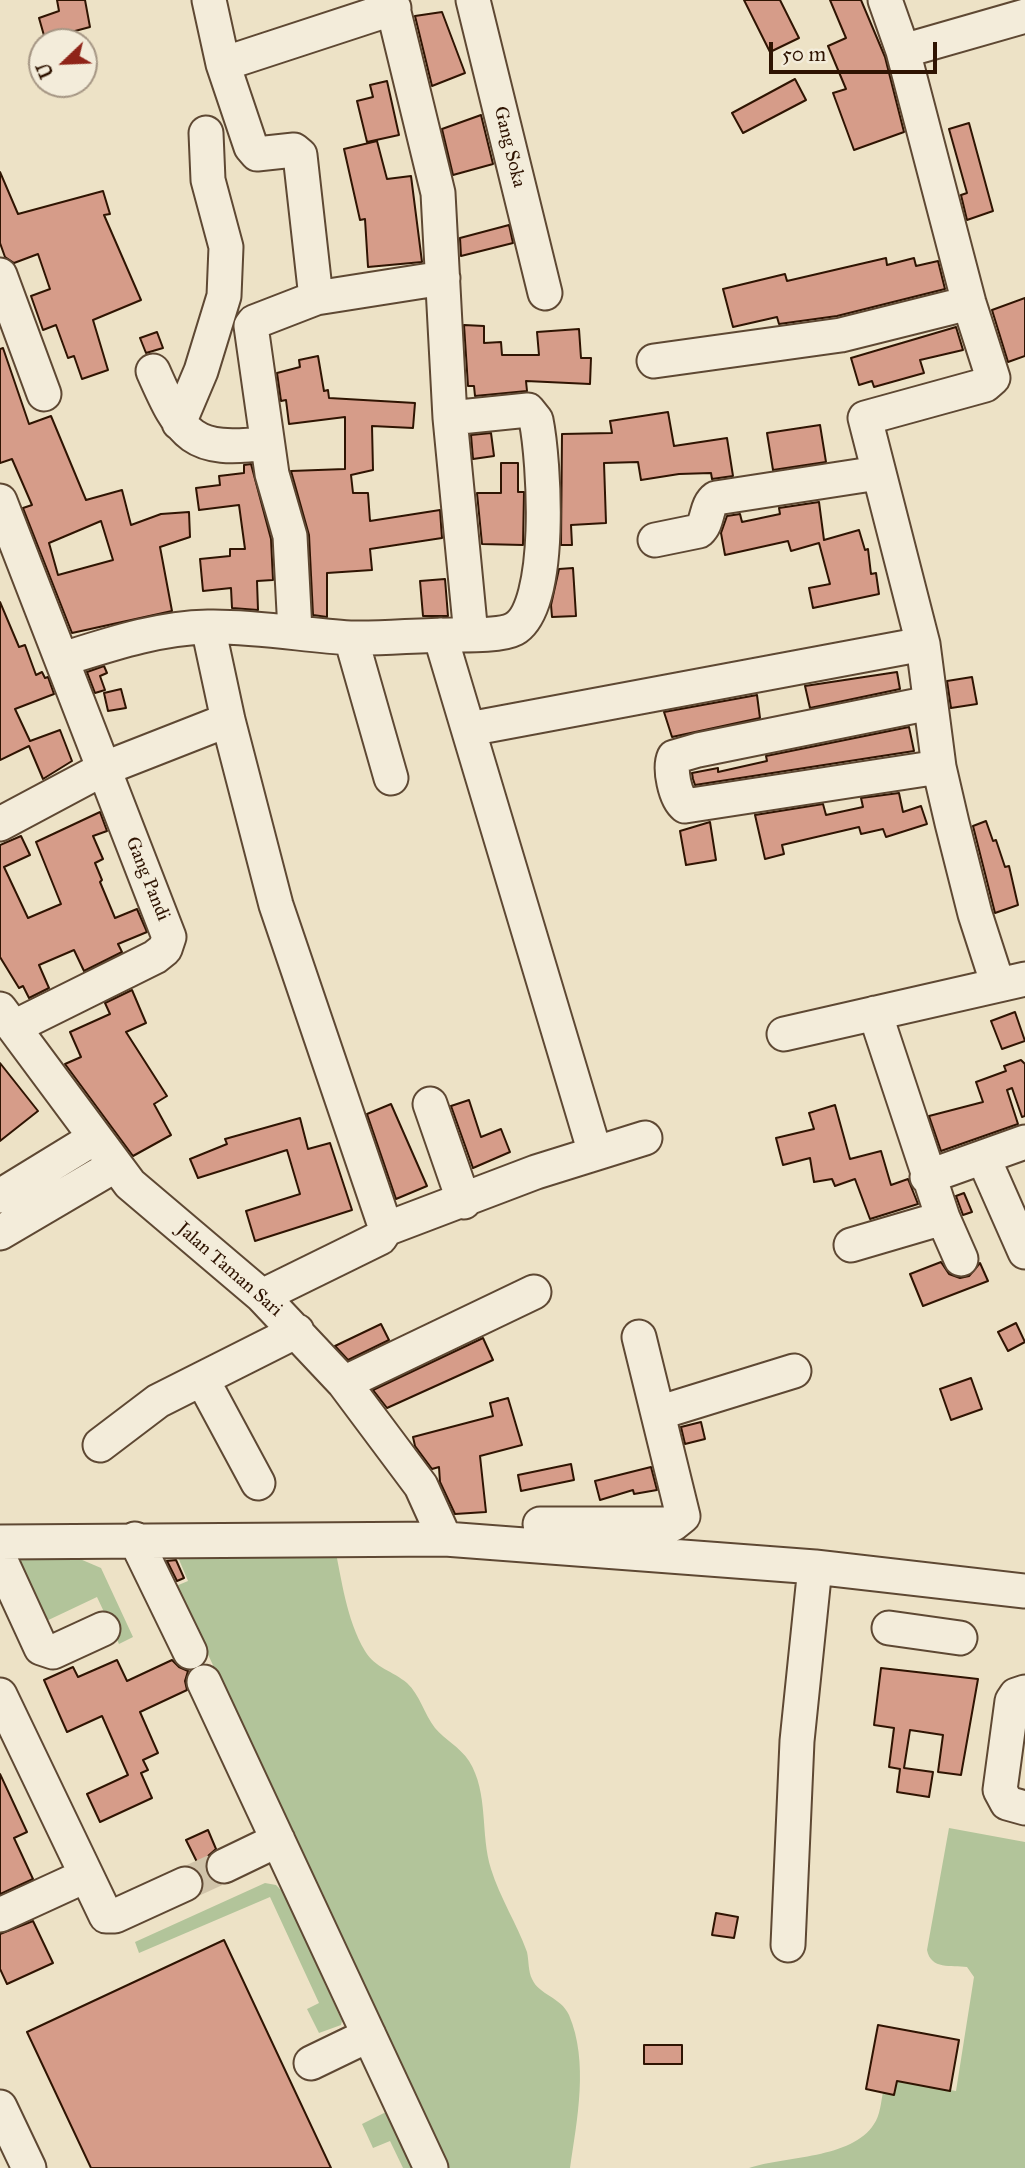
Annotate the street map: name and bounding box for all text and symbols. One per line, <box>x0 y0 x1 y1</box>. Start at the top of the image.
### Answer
north arrow <box>28 28 98 98</box>
scale bar <box>773 28 941 72</box>
text: 50 m <box>782 41 826 67</box>
text: U <box>32 59 59 82</box>
street label: Gang Soka <box>488 104 530 190</box>
street label: Gang Pandi <box>120 834 174 924</box>
street label: Jalan Taman Sari <box>172 1218 286 1322</box>

